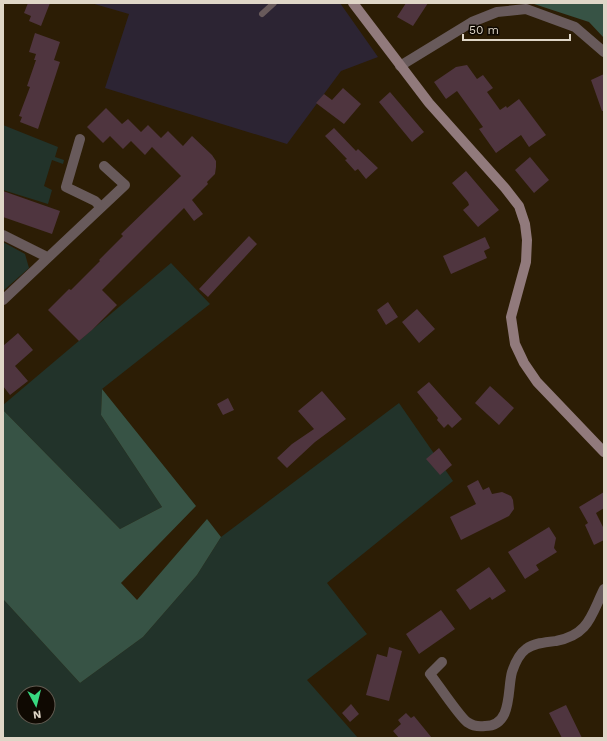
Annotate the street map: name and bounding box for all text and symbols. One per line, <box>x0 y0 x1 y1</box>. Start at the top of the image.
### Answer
scale bar <box>463 16 570 42</box>
text: 50 m <box>469 23 499 37</box>
north arrow <box>16 685 56 725</box>
text: N <box>32 707 42 721</box>

